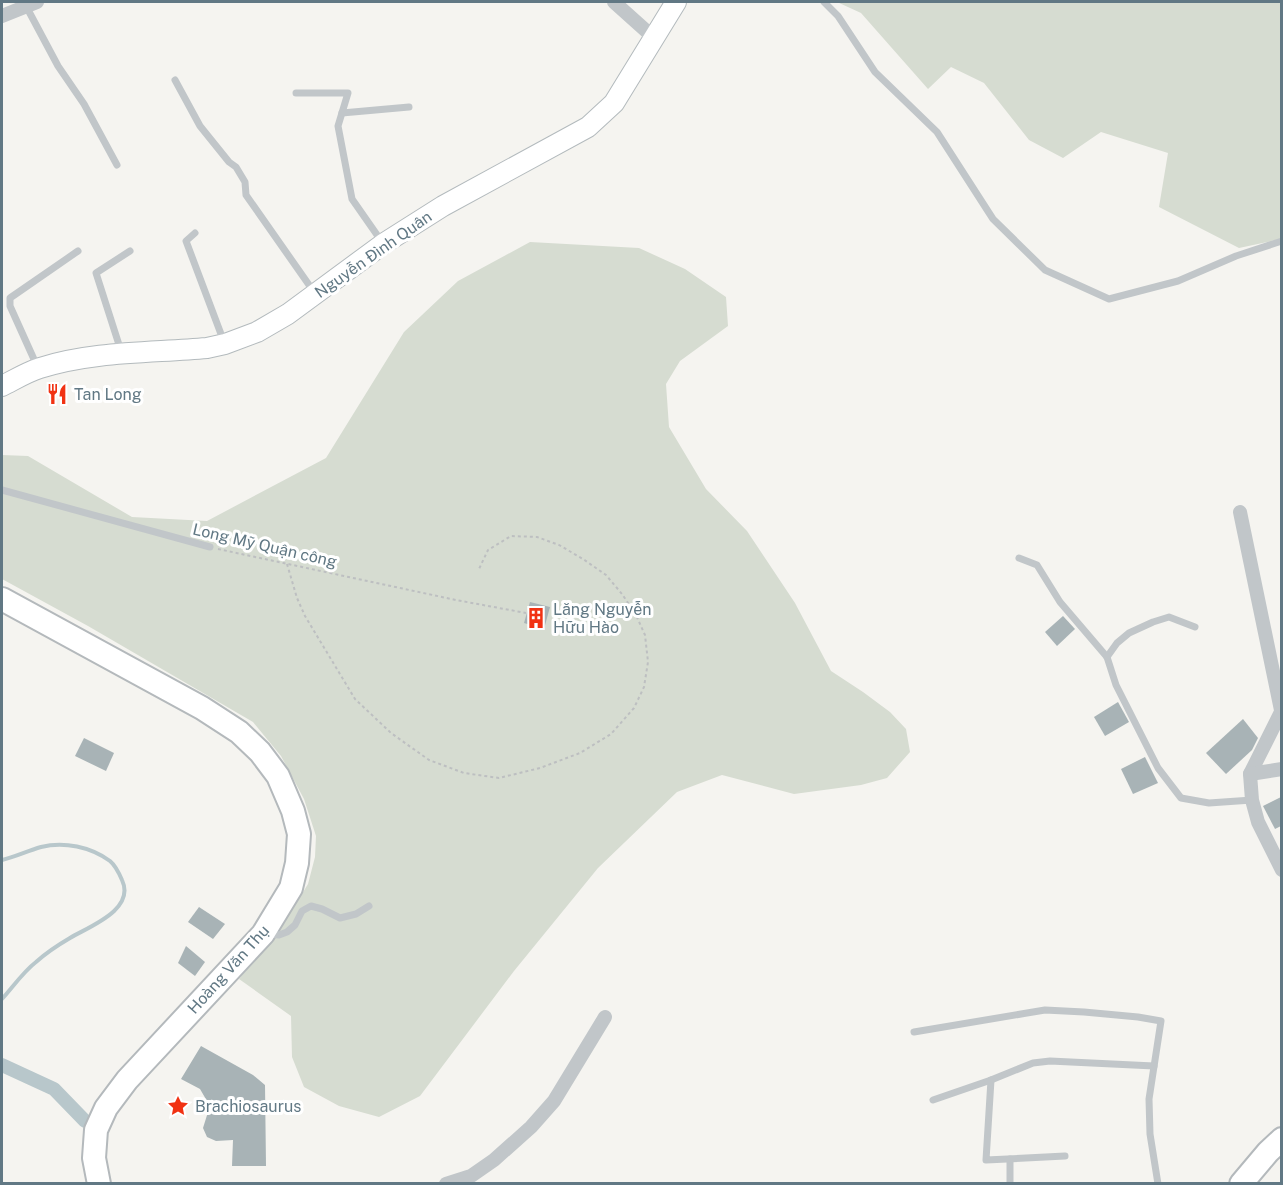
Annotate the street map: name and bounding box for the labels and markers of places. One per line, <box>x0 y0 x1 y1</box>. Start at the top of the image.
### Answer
restaurant icon: Tan Long <box>45 382 69 406</box>
place label: Tan Long <box>74 385 142 404</box>
place label: Lăng Nguyễn Hữu Hào <box>553 600 652 637</box>
building icon: Lăng Nguyễn Hữu Hào <box>524 606 548 630</box>
place icon: Brachiosaurus <box>166 1094 190 1118</box>
place label: Brachiosaurus <box>195 1097 301 1116</box>

